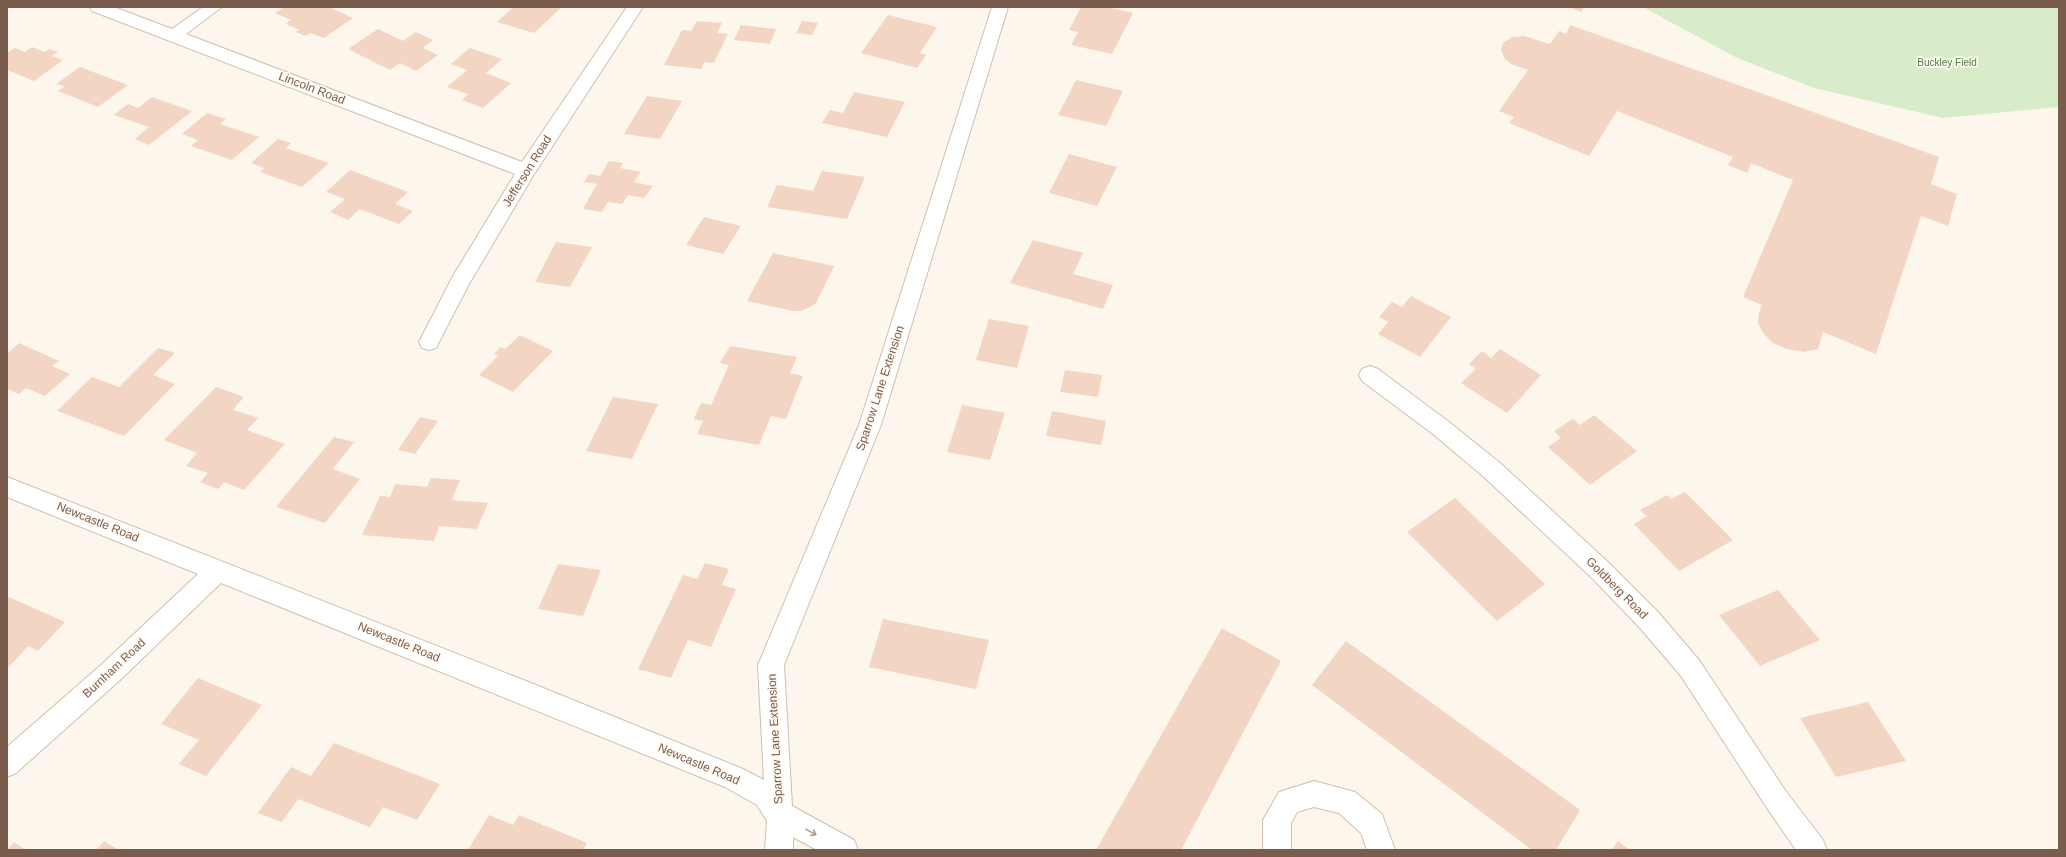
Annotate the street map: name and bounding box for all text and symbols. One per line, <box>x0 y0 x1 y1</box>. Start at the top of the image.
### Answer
park label: Buckley Field <box>1917 57 1977 68</box>
street label: Lincoln Road <box>277 69 347 107</box>
street label: Jefferson Road <box>500 133 554 209</box>
street label: Sparrow Lane Extension <box>853 324 907 452</box>
street label: Newcastle Road <box>55 499 141 545</box>
street label: Goldberg Road <box>1583 554 1651 622</box>
street label: Newcastle Road <box>356 619 442 665</box>
street label: Burnham Road <box>80 635 148 701</box>
street label: Sparrow Lane Extension <box>765 673 785 805</box>
street label: Newcastle Road <box>656 740 742 788</box>
one-way arrow <box>805 829 817 837</box>

